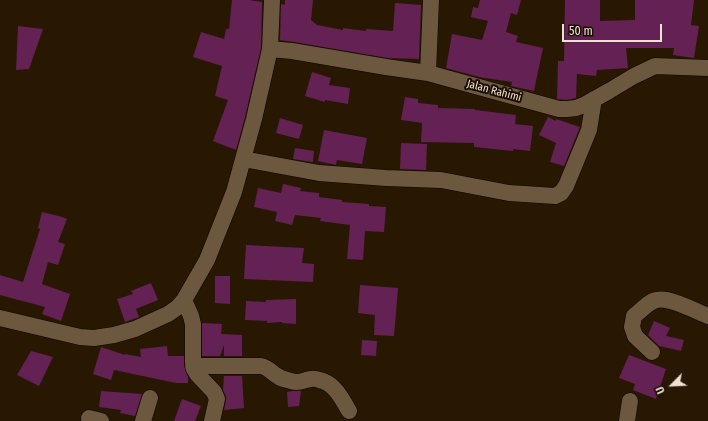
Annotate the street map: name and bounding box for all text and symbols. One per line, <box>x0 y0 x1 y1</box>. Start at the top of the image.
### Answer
scale bar <box>564 16 664 42</box>
text: 50 m <box>569 24 593 38</box>
street label: Jalan Rahimi <box>465 77 523 105</box>
north arrow <box>652 365 692 405</box>
text: U <box>653 384 668 396</box>

